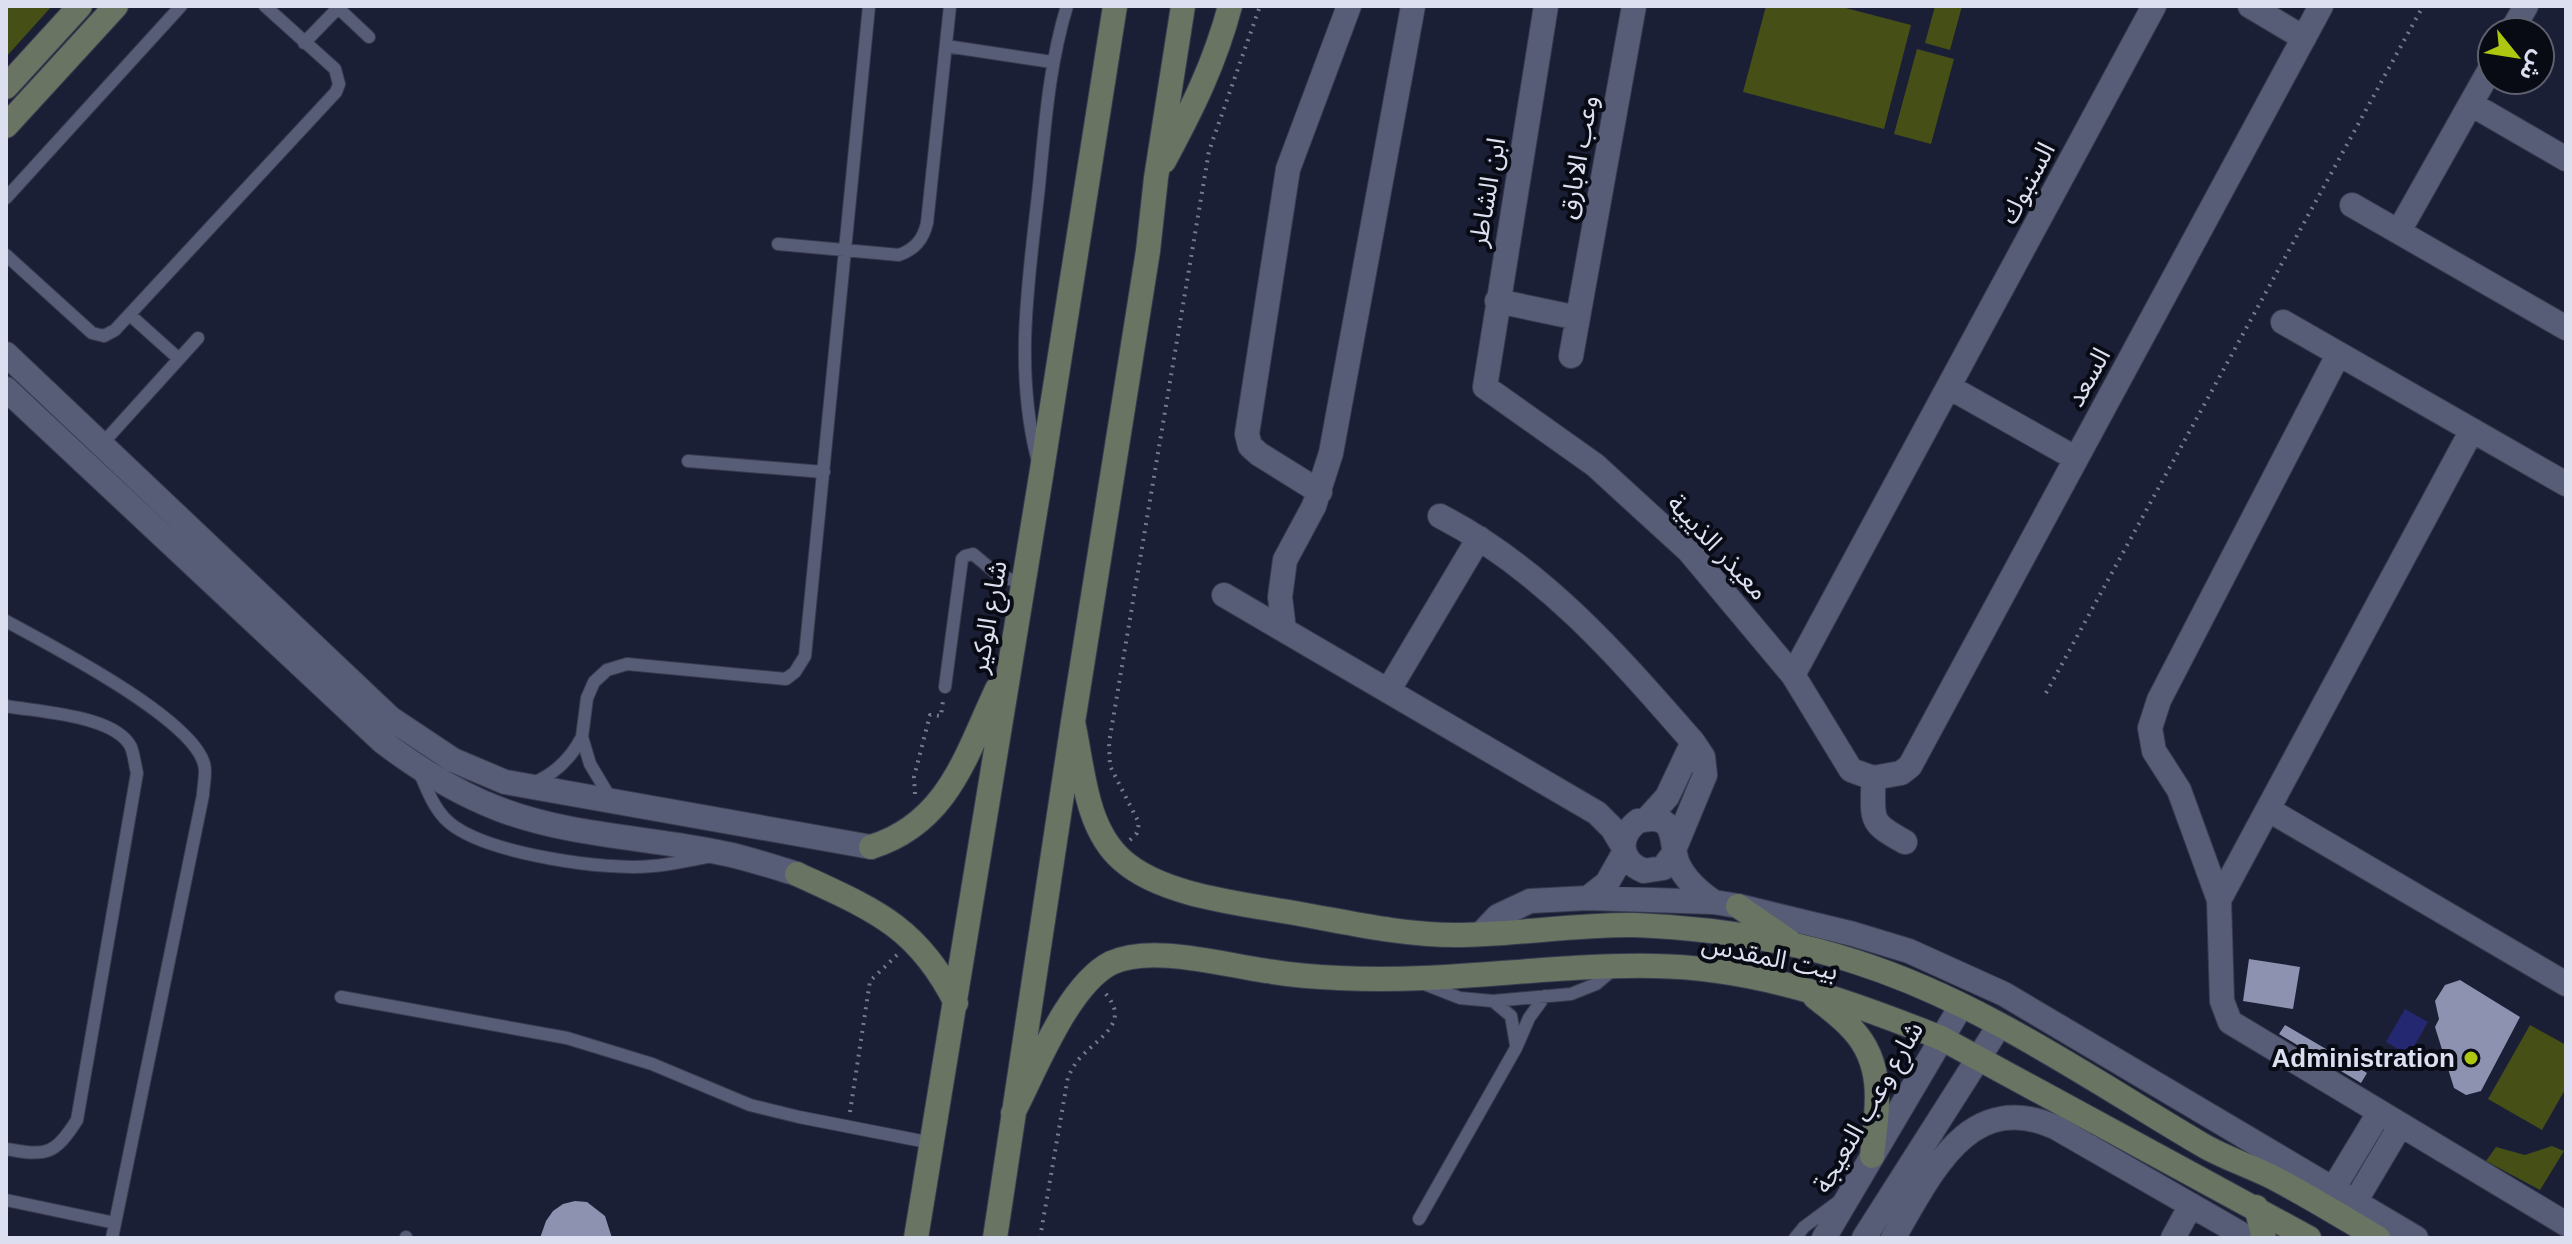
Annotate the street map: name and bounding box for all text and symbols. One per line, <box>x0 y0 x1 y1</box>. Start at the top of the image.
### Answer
north arrow <box>2476 16 2556 96</box>
text: ش <box>2515 46 2551 85</box>
street label: وعب الابارق <box>1552 93 1604 221</box>
street label: ابن الشاطر <box>1463 135 1511 250</box>
street label: السنبوك <box>1993 137 2061 229</box>
street label: السعد <box>2060 342 2116 412</box>
street label: معيذر الذيبية <box>1662 488 1774 606</box>
street label: شارع الوكير <box>963 558 1017 677</box>
street label: بيت المقدس <box>1699 928 1841 986</box>
street label: شارع وعب النعيجة <box>1807 1016 1933 1200</box>
place label: Administration <box>2272 1043 2455 1073</box>
marker: Administration <box>2462 1049 2480 1067</box>

